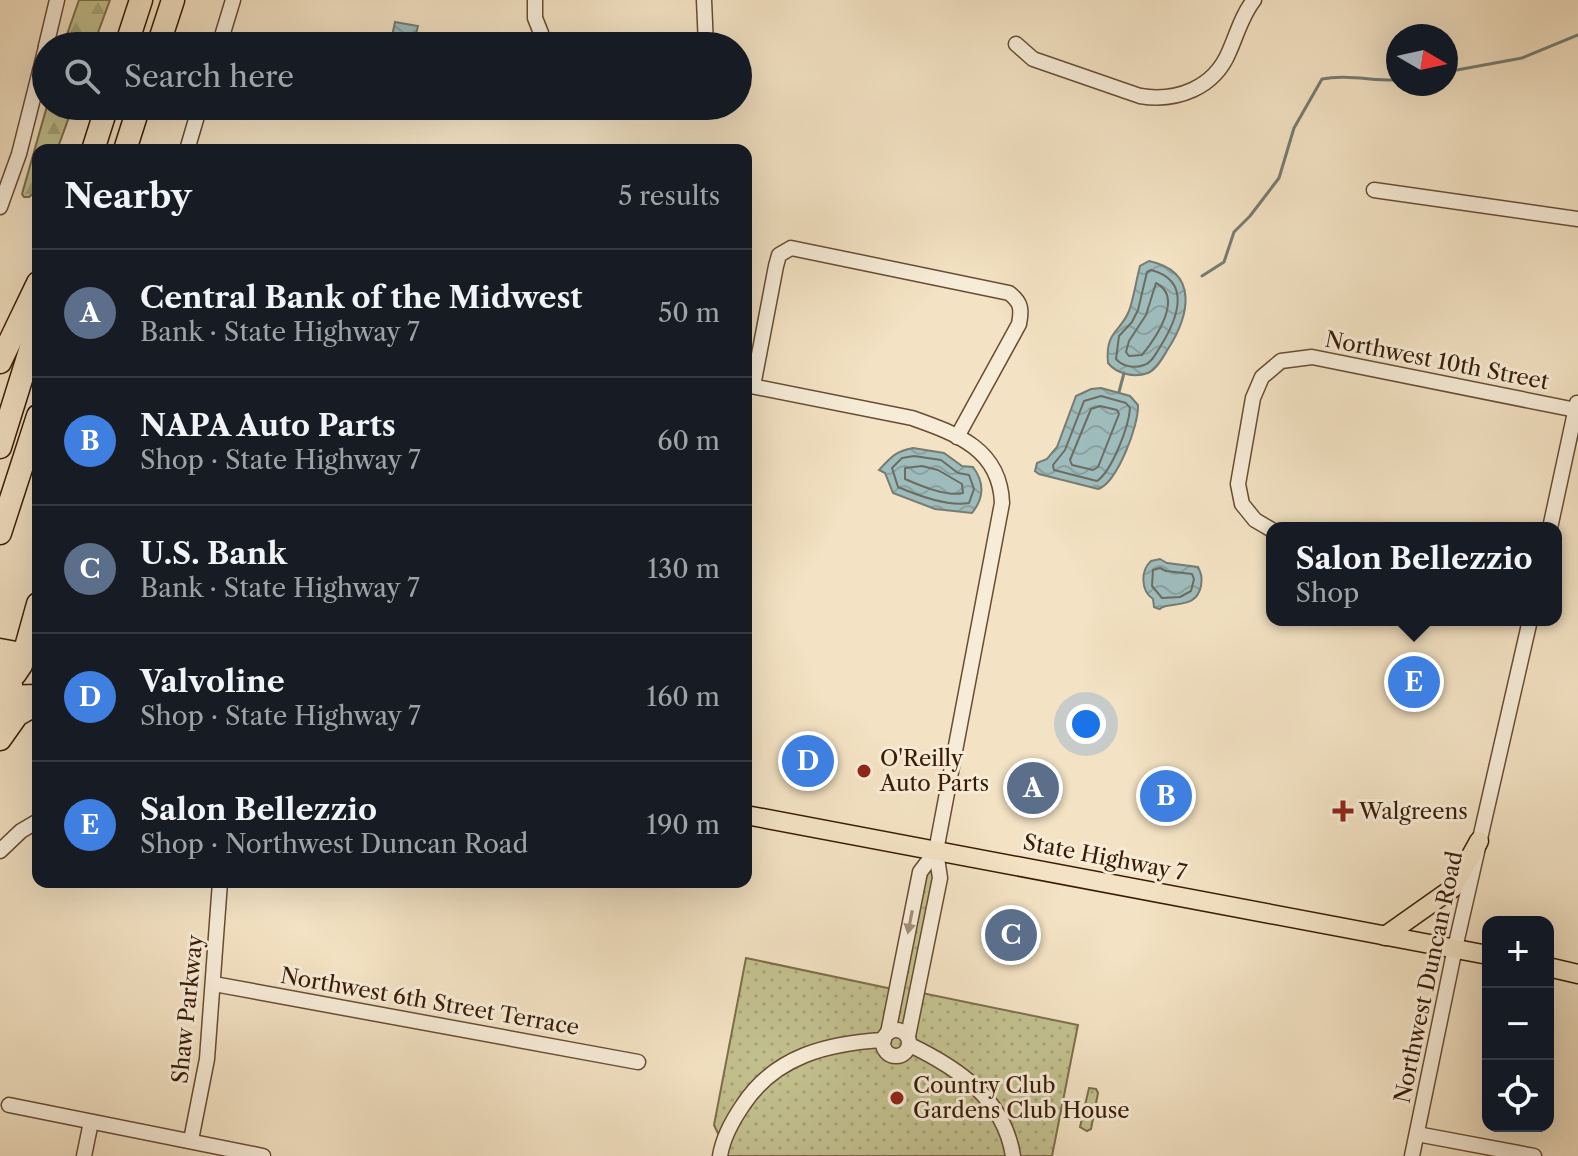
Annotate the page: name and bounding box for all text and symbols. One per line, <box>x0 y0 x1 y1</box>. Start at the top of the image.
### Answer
north arrow <box>1386 24 1458 96</box>
search box <box>32 32 752 120</box>
icon: search <box>60 54 104 98</box>
text: Search here <box>124 58 294 95</box>
text: Nearby <box>64 175 192 217</box>
text: 5 results <box>618 180 720 212</box>
text: Central Bank of the Midwest <box>140 279 582 316</box>
text: A <box>80 297 100 329</box>
text: 50 m <box>658 297 720 329</box>
text: Bank · State Highway 7 <box>140 316 420 348</box>
street label: Northwest 10th Street <box>1323 326 1551 395</box>
text: NAPA Auto Parts <box>140 407 396 444</box>
text: B <box>80 425 100 457</box>
text: 60 m <box>657 425 720 457</box>
text: Shop · State Highway 7 <box>140 444 421 476</box>
popup <box>1266 522 1562 626</box>
text: U.S. Bank <box>140 535 287 572</box>
text: Salon Bellezzio <box>1295 540 1533 577</box>
text: C <box>80 553 100 585</box>
text: 130 m <box>647 553 720 585</box>
text: Bank · State Highway 7 <box>140 572 420 604</box>
text: Shop <box>1295 577 1359 609</box>
pin: E <box>1388 652 1440 712</box>
text: Valvoline <box>140 663 285 700</box>
text: D <box>79 681 101 713</box>
text: 160 m <box>646 681 720 713</box>
text: Shop · State Highway 7 <box>140 700 421 732</box>
your location <box>1066 704 1106 744</box>
pin: D <box>782 731 834 791</box>
place label: O'Reilly Auto Parts <box>879 745 989 797</box>
pin: A <box>1007 758 1059 818</box>
marker: O'Reilly Auto Parts <box>855 762 873 780</box>
pin: B <box>1140 766 1192 826</box>
text: Salon Bellezzio <box>140 791 377 828</box>
place label: Walgreens <box>1358 798 1468 825</box>
marker: Walgreens <box>1334 802 1352 820</box>
text: E <box>81 809 99 841</box>
text: 190 m <box>646 809 720 841</box>
text: Shop · Northwest Duncan Road <box>140 828 528 860</box>
street label: State Highway 7 <box>1021 828 1189 887</box>
street label: Northwest Duncan Road <box>1389 849 1468 1105</box>
pin: C <box>985 905 1037 965</box>
one-way arrow <box>904 910 916 935</box>
map controls <box>1482 916 1554 1132</box>
button: + <box>1482 916 1554 988</box>
street label: Shaw Parkway <box>166 933 209 1085</box>
street label: Northwest 6th Street Terrace <box>278 962 581 1041</box>
button: − <box>1482 988 1554 1060</box>
button: locate <box>1482 1060 1554 1132</box>
place label: Country Club Gardens Club House <box>913 1072 1130 1124</box>
marker: Country Club Gardens Club House <box>888 1089 906 1107</box>

